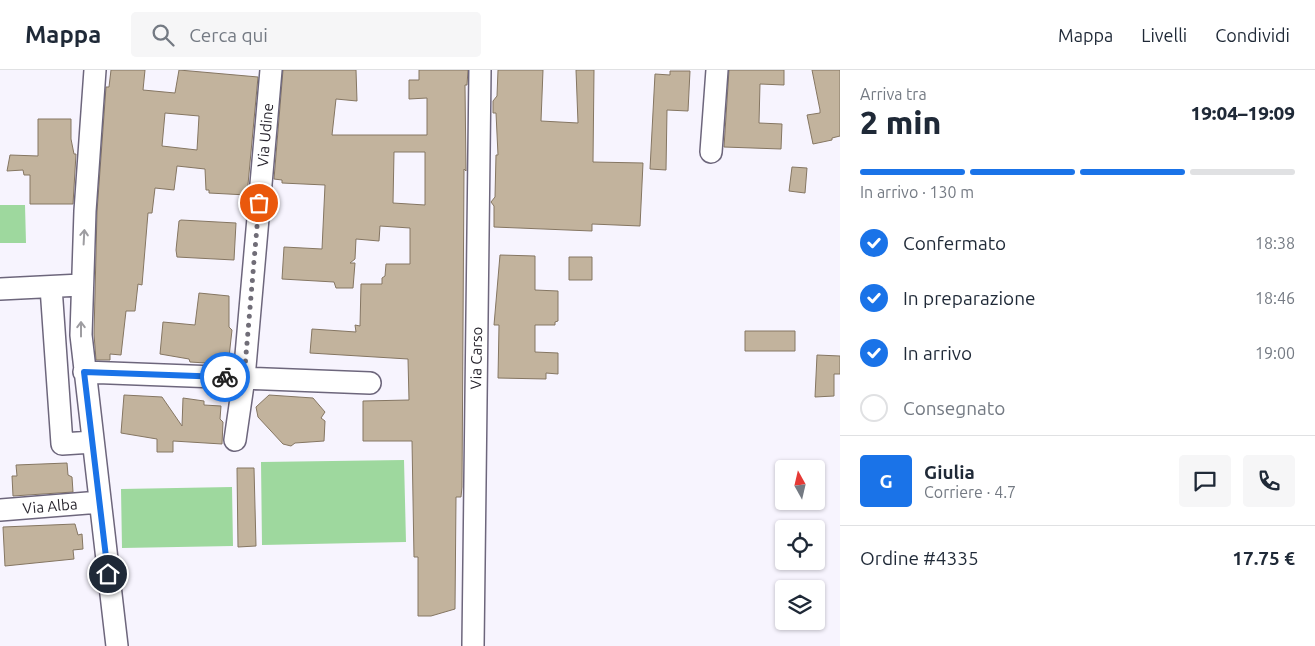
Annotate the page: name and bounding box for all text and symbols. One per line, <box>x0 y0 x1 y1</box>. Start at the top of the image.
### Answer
search box <box>131 12 481 57</box>
text: Mappa <box>25 21 101 48</box>
icon: search <box>149 21 177 49</box>
text: Cerca qui <box>189 24 268 46</box>
text: Mappa <box>1058 25 1113 45</box>
text: Livelli <box>1141 25 1187 45</box>
text: Condividi <box>1215 25 1290 45</box>
text: Arriva tra <box>860 85 927 103</box>
street label: Via Udine <box>254 102 276 168</box>
text: 19:04–19:09 <box>1190 102 1295 124</box>
text: 2 min <box>860 104 941 140</box>
pin <box>238 182 280 224</box>
text: In arrivo · 130 m <box>860 183 974 201</box>
icon: bag <box>245 189 273 217</box>
one-way arrow <box>79 229 88 245</box>
icon: check <box>860 229 888 257</box>
text: Confermato <box>903 232 1006 254</box>
text: 18:38 <box>1255 234 1295 252</box>
icon: check <box>860 284 888 312</box>
text: In preparazione <box>903 287 1036 309</box>
text: 18:46 <box>1255 289 1295 307</box>
one-way arrow <box>76 321 86 338</box>
street label: Via Carso <box>467 327 485 389</box>
icon: check <box>860 339 888 367</box>
text: In arrivo <box>903 342 972 364</box>
text: 19:00 <box>1255 344 1295 362</box>
courier <box>200 352 250 402</box>
icon: bike <box>211 363 239 391</box>
text: Consegnato <box>903 397 1005 419</box>
button: chat <box>1179 455 1231 507</box>
button: phone <box>1243 455 1295 507</box>
north arrow <box>775 460 825 510</box>
map controls <box>775 460 825 630</box>
text: Giulia <box>924 461 975 483</box>
text: G <box>879 470 893 492</box>
text: Corriere · 4.7 <box>924 483 1016 501</box>
street label: Via Alba <box>22 495 78 517</box>
button: locate <box>775 520 825 570</box>
text: Ordine #4335 <box>860 547 979 569</box>
text: 17.75 € <box>1232 547 1295 569</box>
pin <box>87 553 129 595</box>
icon: home <box>94 560 122 588</box>
button: layers <box>775 580 825 630</box>

